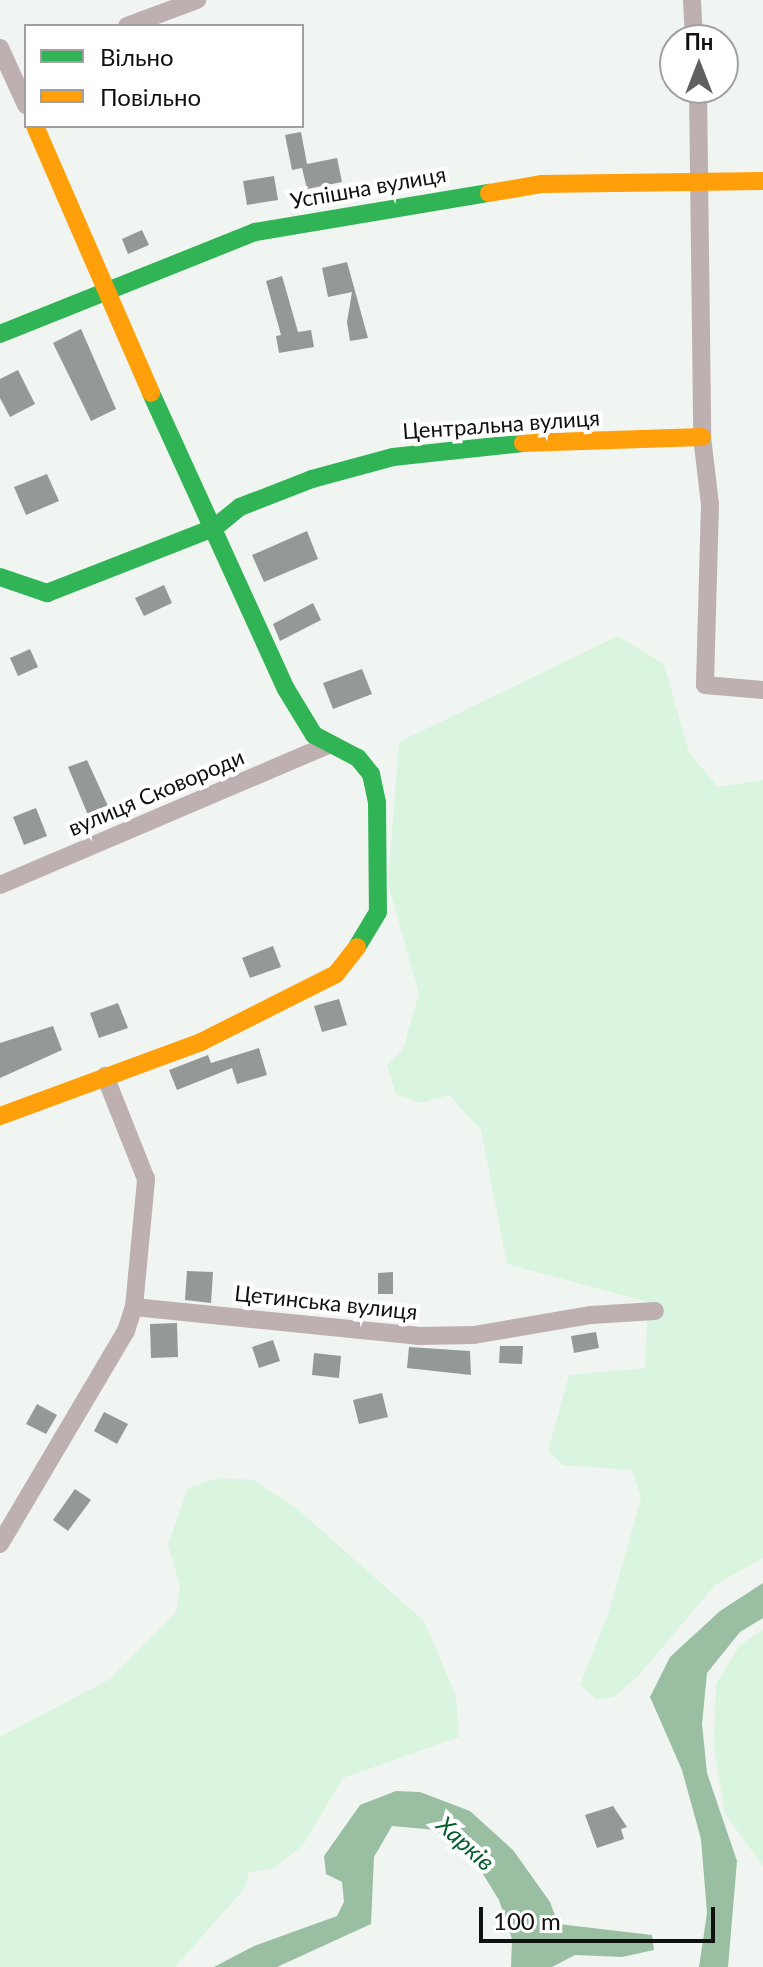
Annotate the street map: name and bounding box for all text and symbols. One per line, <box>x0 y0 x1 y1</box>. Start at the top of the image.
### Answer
legend <box>24 24 304 128</box>
north arrow <box>659 24 739 104</box>
text: Пн <box>685 28 713 55</box>
text: Вільно <box>100 42 174 71</box>
text: Повільно <box>100 82 201 111</box>
street label: Успішна вулиця <box>288 160 448 214</box>
street label: Центральна вулиця <box>401 404 601 444</box>
street label: вулиця Сковороди <box>64 743 248 841</box>
street label: Цетинська вулиця <box>233 1279 419 1325</box>
water label: Харків <box>431 1810 501 1876</box>
scale bar <box>483 1891 719 1941</box>
text: 100 m <box>493 1906 561 1935</box>

